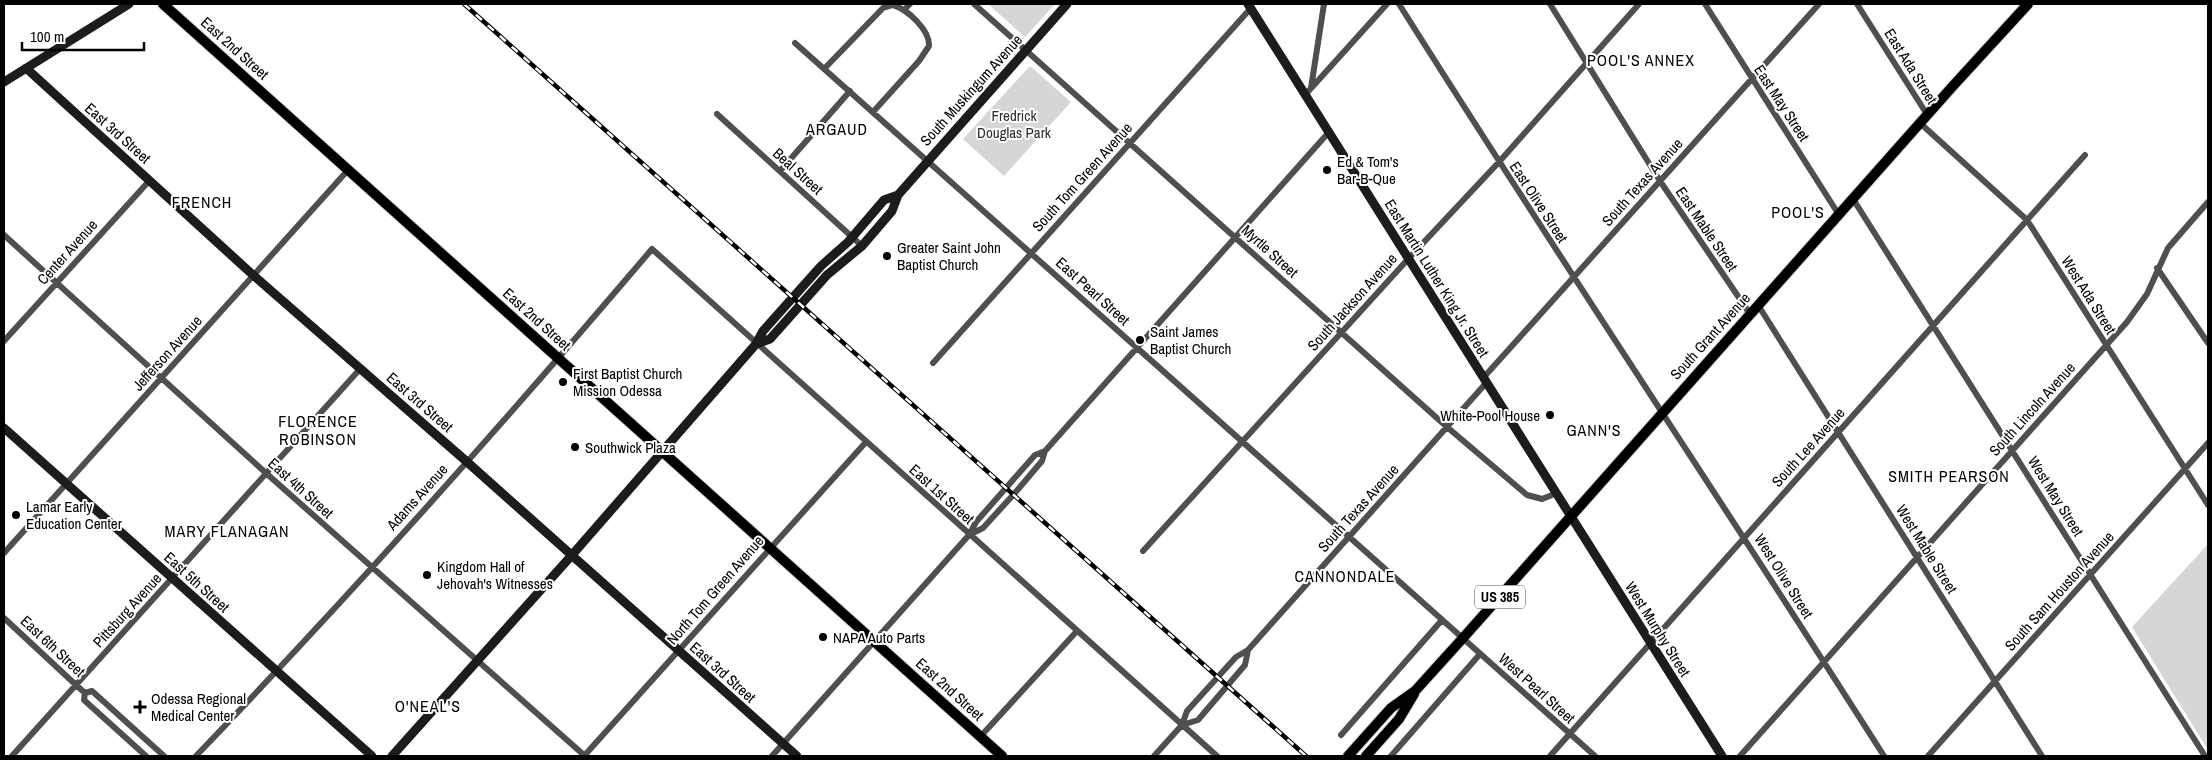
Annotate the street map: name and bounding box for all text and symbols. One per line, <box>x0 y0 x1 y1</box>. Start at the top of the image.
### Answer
street label: East 2nd Street <box>196 12 274 85</box>
scale bar <box>22 20 145 52</box>
street label: East Ada Street <box>1879 24 1943 108</box>
text: 100 m <box>30 26 64 47</box>
street label: South Muskingum Avenue <box>915 30 1027 150</box>
district label: POOL'S ANNEX <box>1587 49 1695 71</box>
street label: East May Street <box>1749 61 1815 146</box>
street label: East 3rd Street <box>80 98 156 169</box>
park label: Fredrick Douglas Park <box>977 105 1052 143</box>
district label: ARGAUD <box>805 118 868 140</box>
street label: South Tom Green Avenue <box>1027 118 1137 236</box>
street label: South Texas Avenue <box>1597 133 1687 231</box>
street label: Beal Street <box>768 143 828 200</box>
place label: Ed & Tom's Bar-B-Que <box>1337 151 1399 189</box>
street label: East Olive Street <box>1505 157 1573 247</box>
marker: Ed & Tom's Bar-B-Que <box>1321 164 1333 176</box>
street label: East Mable Street <box>1671 183 1743 276</box>
district label: FRENCH <box>172 191 232 213</box>
street label: East Martin Luther King Jr. Street <box>1380 195 1495 361</box>
district label: POOL'S <box>1771 201 1825 223</box>
street label: Center Avenue <box>32 215 102 289</box>
street label: Myrtle Street <box>1237 220 1303 283</box>
place label: Greater Saint John Baptist Church <box>897 237 1001 275</box>
street label: South Jackson Avenue <box>1302 248 1402 355</box>
marker: Greater Saint John Baptist Church <box>881 250 893 262</box>
street label: East Pearl Street <box>1051 252 1135 330</box>
street label: West Ada Street <box>2057 252 2122 339</box>
street label: East 2nd Street <box>498 283 576 356</box>
street label: South Grant Avenue <box>1665 288 1755 384</box>
street label: Jefferson Avenue <box>128 311 207 395</box>
place label: Saint James Baptist Church <box>1150 321 1231 359</box>
marker: Saint James Baptist Church <box>1134 334 1146 346</box>
street label: South Lincoln Avenue <box>1984 357 2080 460</box>
place label: First Baptist Church Mission Odessa <box>573 363 682 401</box>
street label: East 3rd Street <box>382 367 458 437</box>
marker: First Baptist Church Mission Odessa <box>557 376 569 388</box>
street label: South Lee Avenue <box>1767 403 1849 491</box>
place label: White-Pool House <box>1440 405 1540 426</box>
marker: White-Pool House <box>1544 409 1556 421</box>
district label: FLORENCE ROBINSON <box>278 410 358 450</box>
district label: GANN'S <box>1566 419 1622 441</box>
place label: Southwick Plaza <box>585 437 676 458</box>
marker: Southwick Plaza <box>569 441 581 453</box>
street label: West May Street <box>2023 452 2089 541</box>
street label: East 4th Street <box>264 453 339 523</box>
street label: Adams Avenue <box>381 459 453 535</box>
street label: East 1st Street <box>905 459 979 529</box>
street label: South Texas Avenue <box>1313 459 1403 557</box>
district label: SMITH PEARSON <box>1888 465 2010 487</box>
place label: Lamar Early Education Center <box>26 496 122 534</box>
street label: West Mable Street <box>1891 501 1963 598</box>
marker: Lamar Early Education Center <box>10 509 22 521</box>
district label: MARY FLANAGAN <box>165 520 289 542</box>
street label: South Sam Houston Avenue <box>2000 527 2119 655</box>
street label: West Olive Street <box>1750 530 1819 623</box>
street label: North Tom Green Avenue <box>662 531 768 649</box>
street label: East 5th Street <box>160 547 235 617</box>
place label: Kingdom Hall of Jehovah's Witnesses <box>437 556 553 594</box>
district label: CANNONDALE <box>1294 565 1396 587</box>
street label: Pittsburg Avenue <box>88 568 166 652</box>
marker: Kingdom Hall of Jehovah's Witnesses <box>421 569 433 581</box>
street label: West Murphy Street <box>1620 577 1696 681</box>
road number: US 385 <box>1475 586 1525 608</box>
street label: East 6th Street <box>16 611 90 682</box>
place label: NAPA Auto Parts <box>833 627 925 648</box>
marker: NAPA Auto Parts <box>817 631 829 643</box>
street label: East 3rd Street <box>685 637 761 708</box>
street label: West Pearl Street <box>1494 648 1580 728</box>
street label: East 2nd Street <box>911 653 989 726</box>
place label: Odessa Regional Medical Center <box>151 688 246 726</box>
district label: O'NEAL'S <box>395 695 461 717</box>
marker: Odessa Regional Medical Center <box>133 700 147 714</box>

